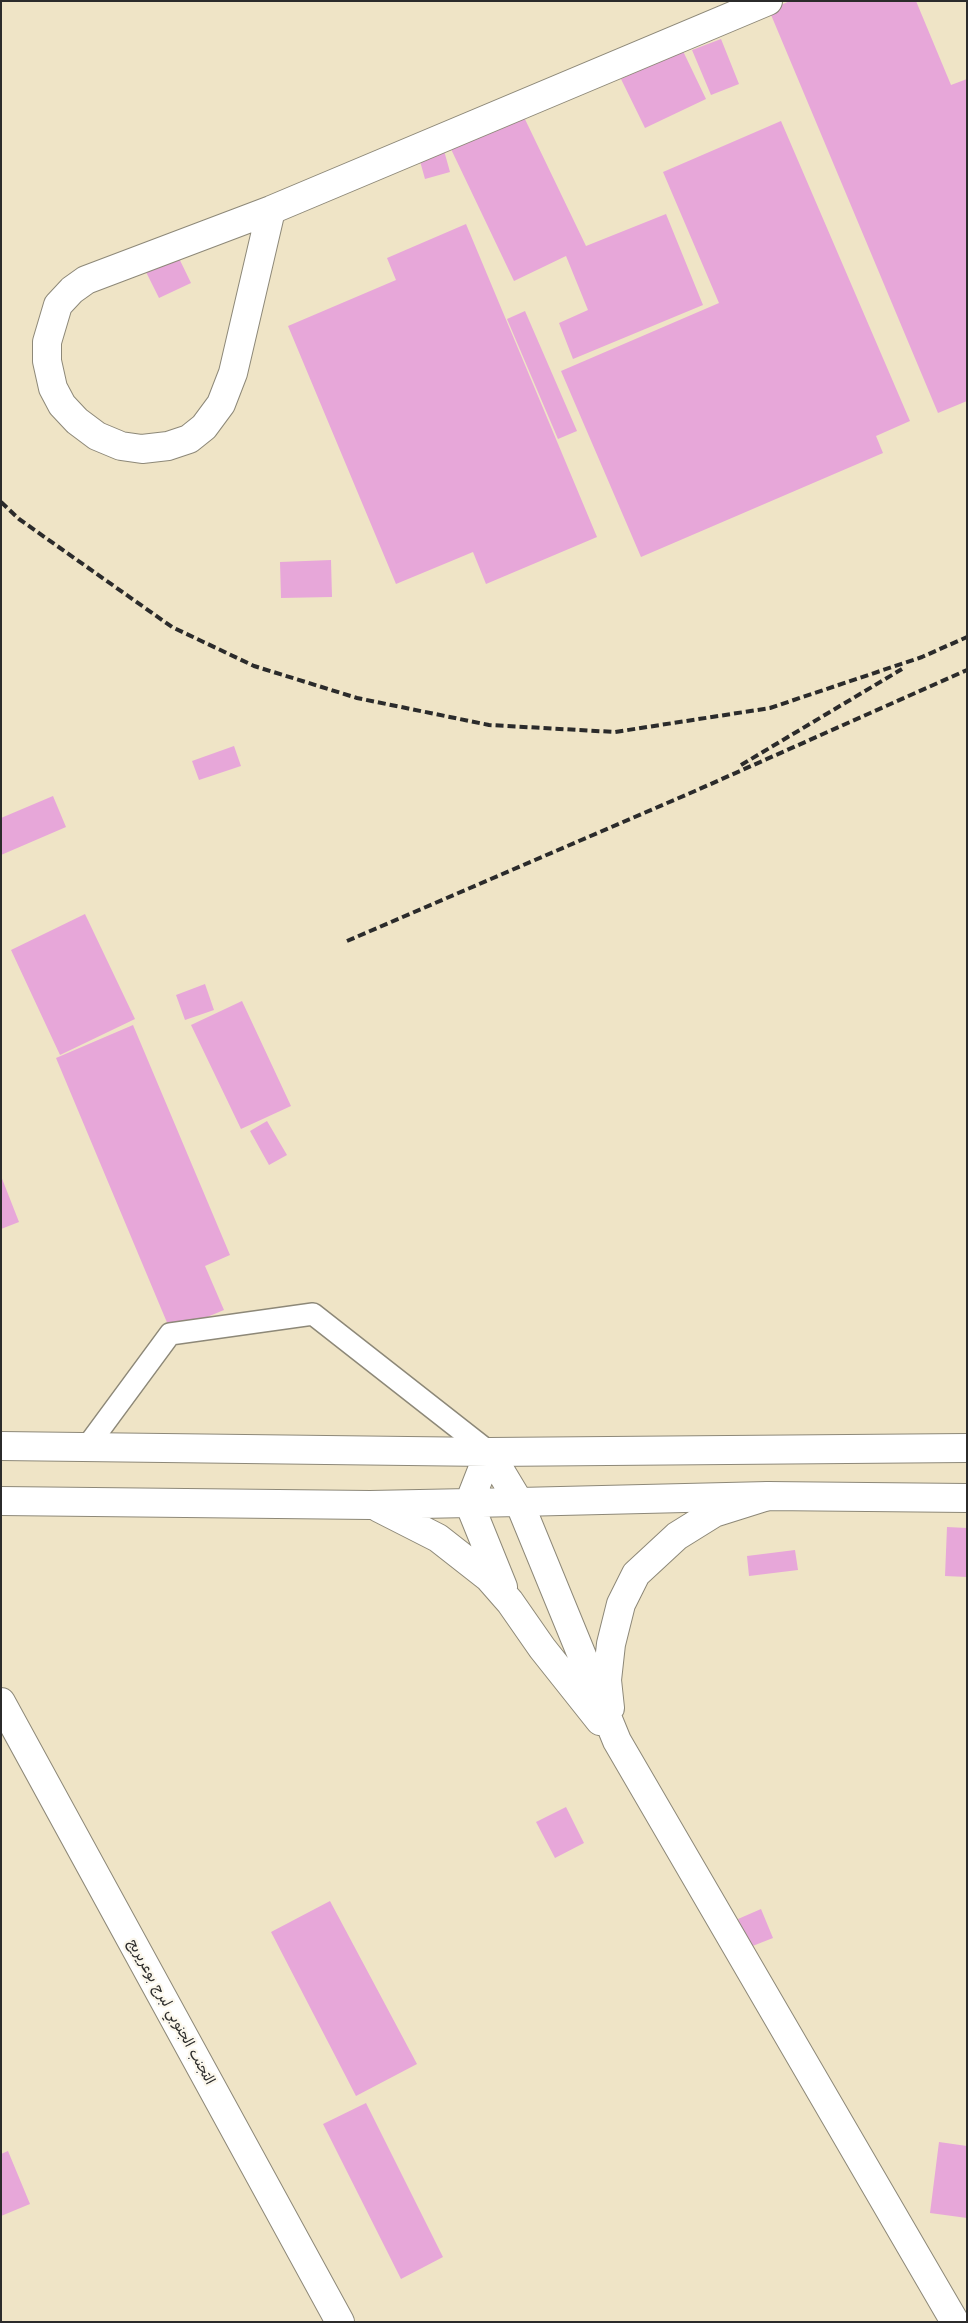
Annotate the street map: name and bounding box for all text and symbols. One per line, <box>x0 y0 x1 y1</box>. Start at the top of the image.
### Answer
street label: التجنب الجنوبي لبرج بوعريريج <box>124 1936 218 2088</box>

